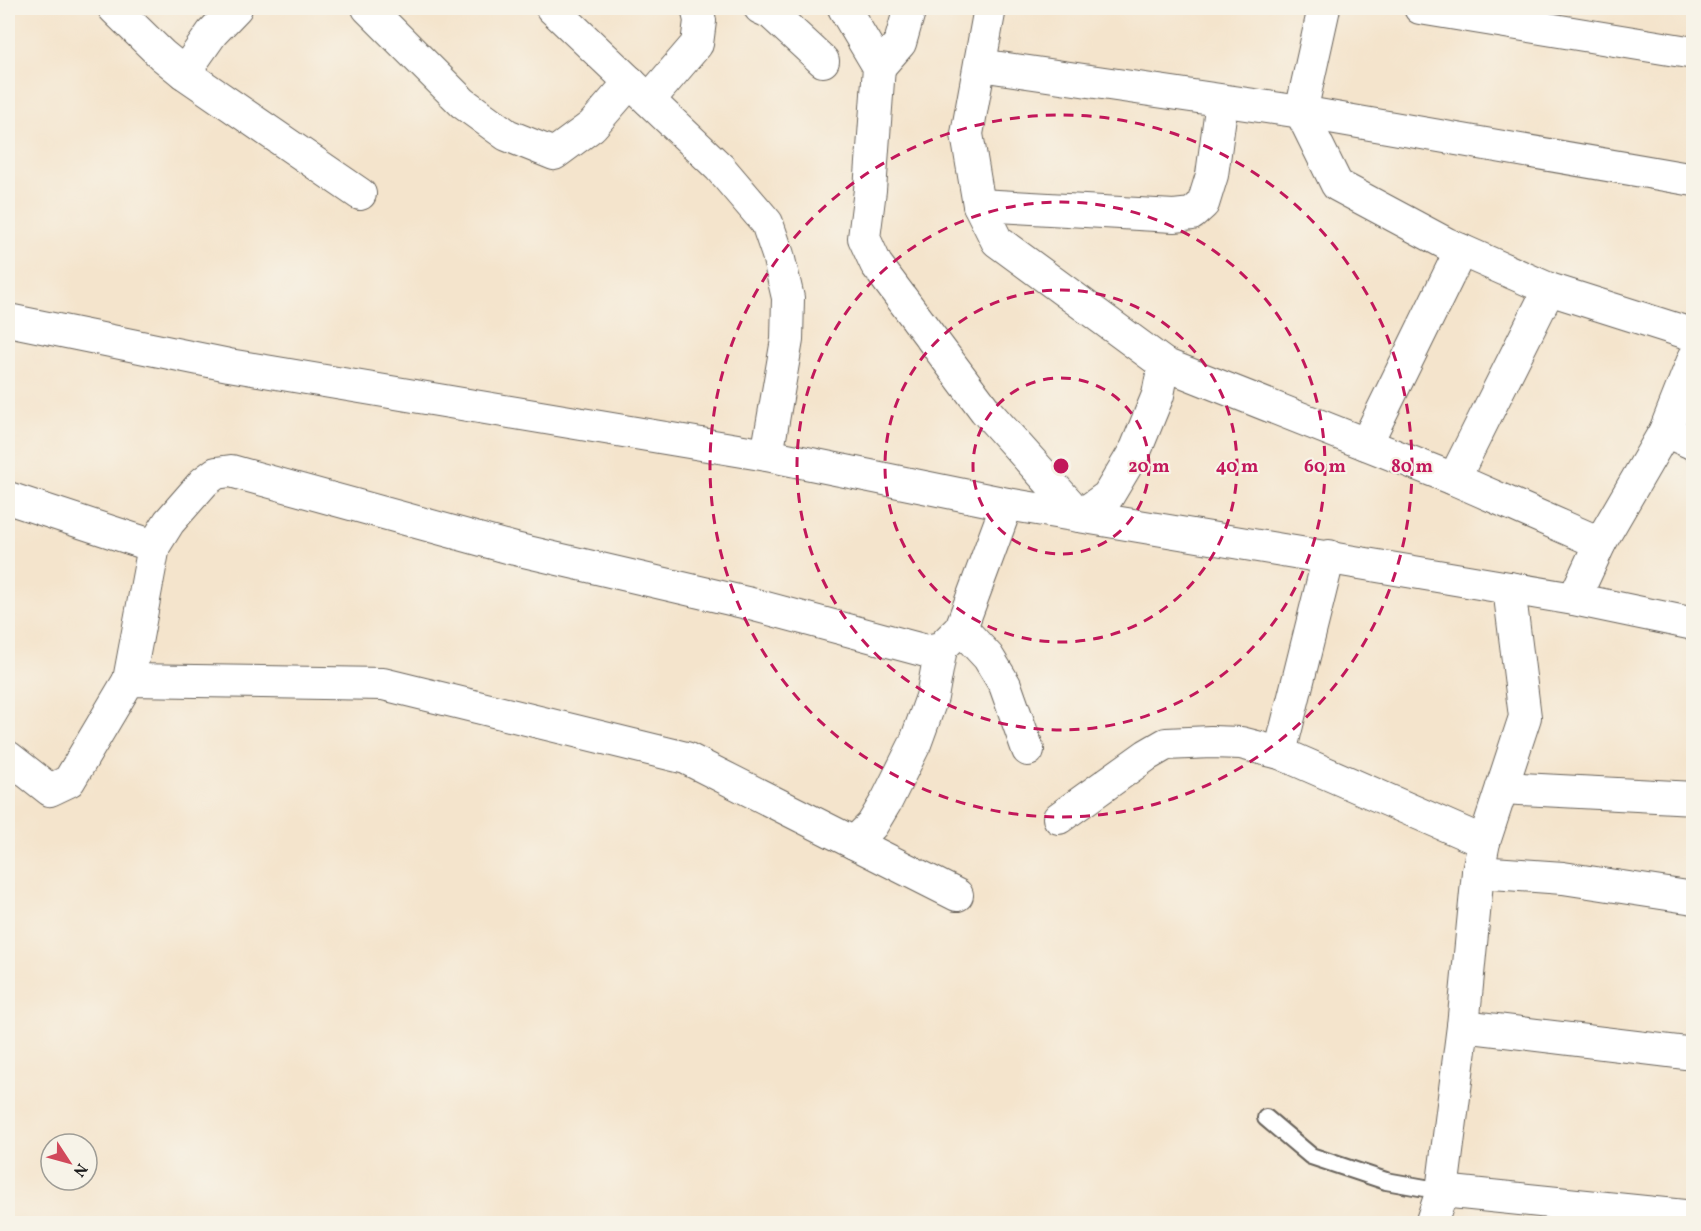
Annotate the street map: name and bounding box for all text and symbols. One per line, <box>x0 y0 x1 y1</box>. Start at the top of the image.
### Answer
text: 20 m <box>1128 455 1170 480</box>
text: 40 m <box>1216 455 1258 480</box>
text: 60 m <box>1304 455 1346 480</box>
text: 80 m <box>1391 455 1433 480</box>
centre of rings <box>1051 456 1071 476</box>
north arrow <box>39 1132 99 1192</box>
text: N <box>67 1158 92 1181</box>

